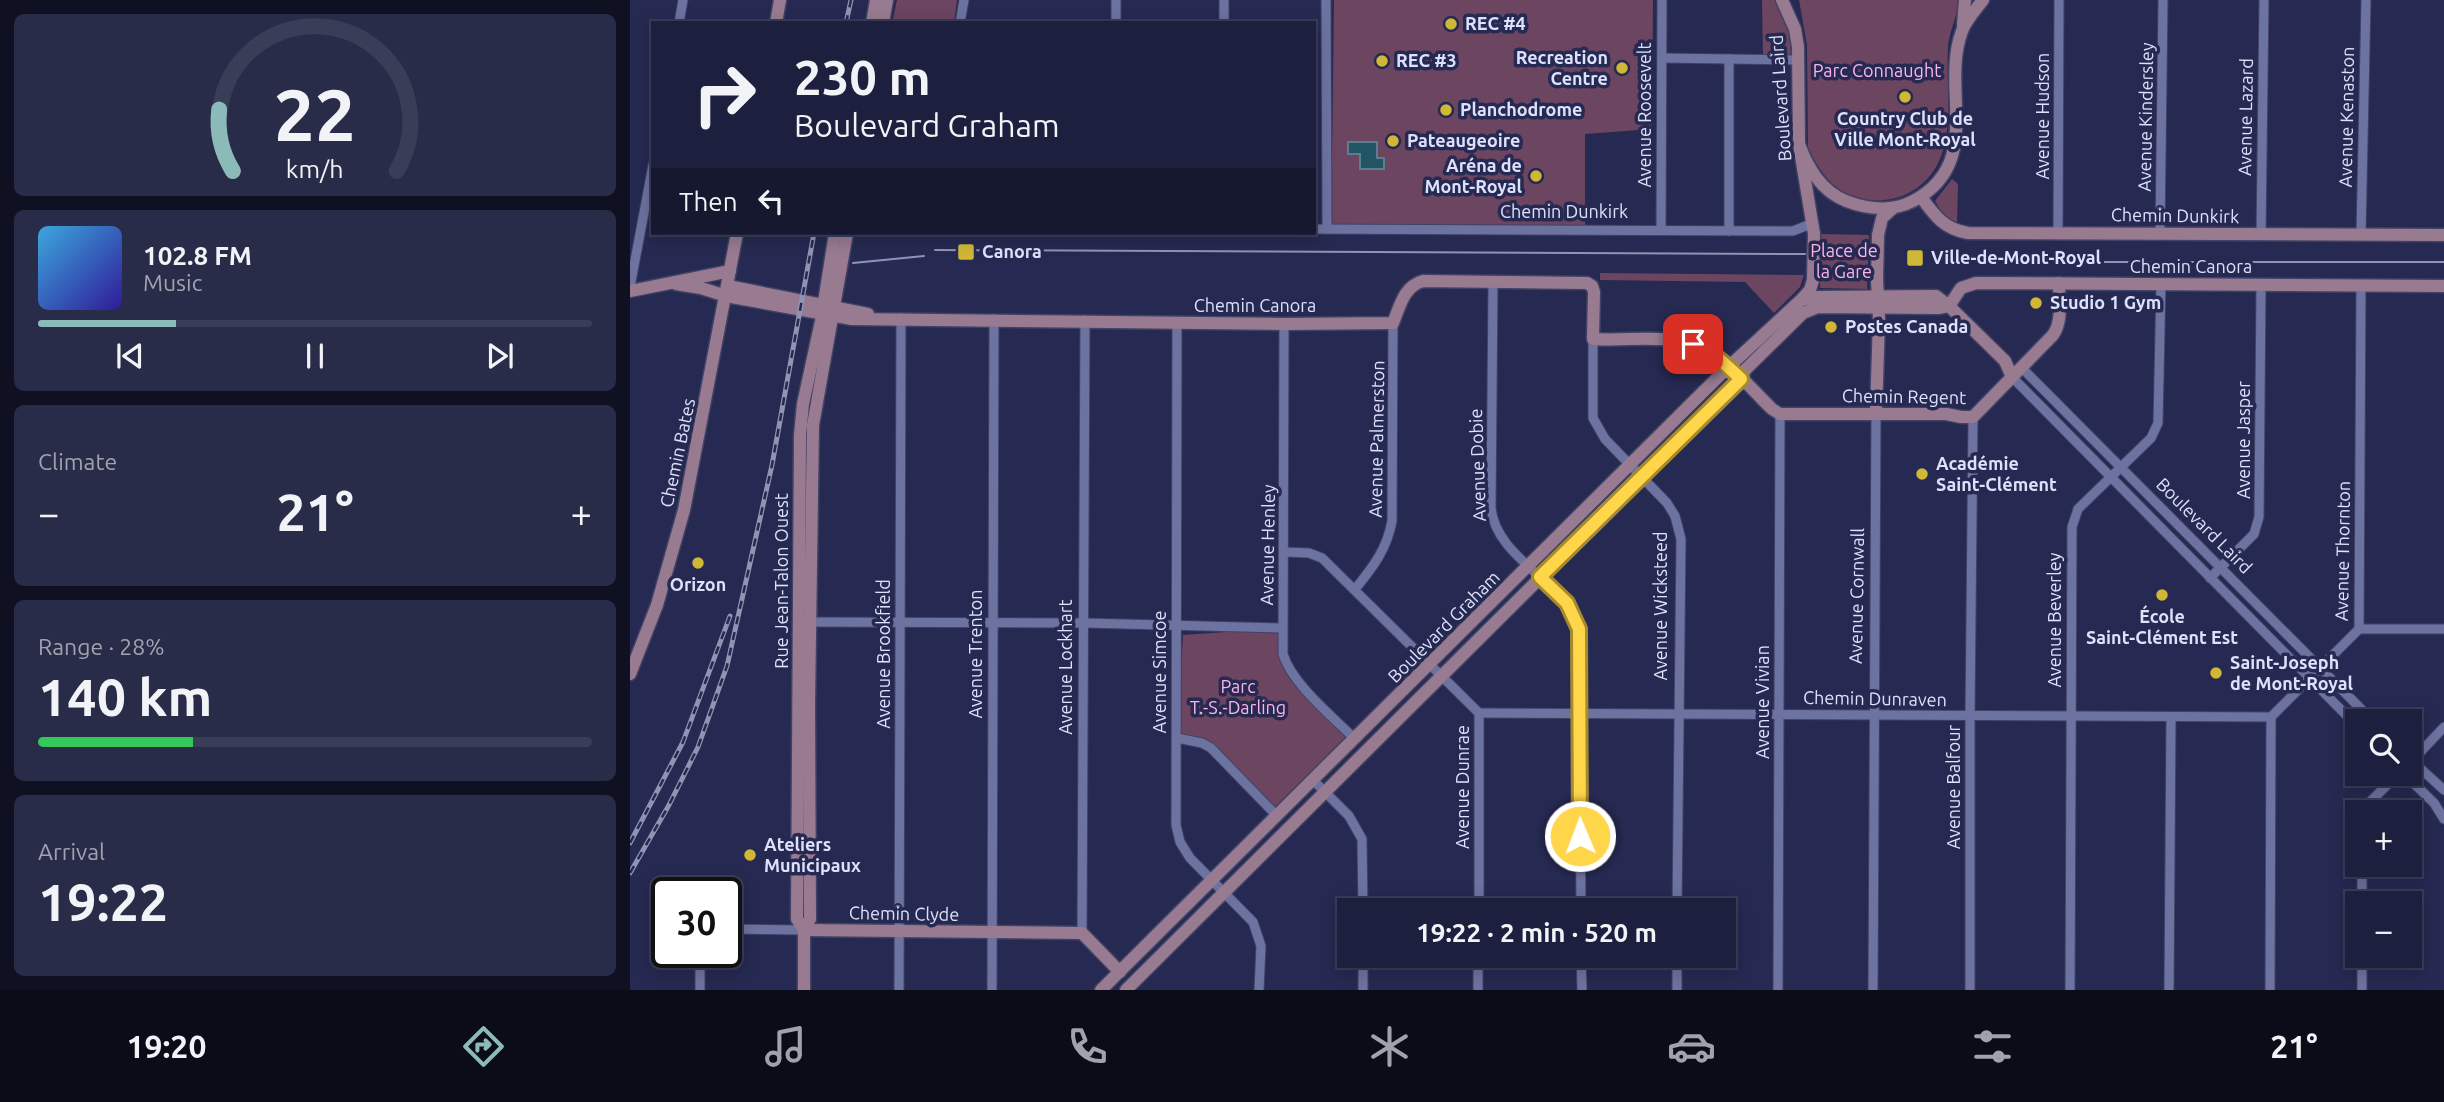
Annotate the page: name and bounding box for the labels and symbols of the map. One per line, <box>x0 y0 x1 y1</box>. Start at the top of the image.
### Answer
place label: REC #4 <box>1465 13 1526 33</box>
marker: REC #4 <box>1443 16 1459 32</box>
street label: Boulevard Laird <box>1766 34 1794 162</box>
street label: Avenue Roosevelt <box>1634 42 1654 188</box>
street label: Avenue Kindersley <box>2134 42 2156 192</box>
place label: Recreation Centre <box>1516 47 1608 88</box>
street label: Avenue Kenaston <box>2335 47 2357 187</box>
place label: REC #3 <box>1396 50 1457 70</box>
marker: REC #3 <box>1374 53 1390 69</box>
street label: Avenue Hudson <box>2032 53 2052 179</box>
street label: Avenue Lazard <box>2234 58 2256 176</box>
marker: Recreation Centre <box>1614 60 1630 76</box>
park label: Parc Connaught <box>1813 60 1941 80</box>
marker: Country Club de Ville Mont-Royal <box>1897 89 1913 105</box>
place label: Planchodrome <box>1460 99 1582 119</box>
marker: Planchodrome <box>1438 102 1454 118</box>
place label: Country Club de Ville Mont-Royal <box>1834 108 1976 149</box>
place label: Pateaugeoire <box>1407 130 1520 150</box>
marker: Pateaugeoire <box>1385 133 1401 149</box>
place label: Aréna de Mont-Royal <box>1424 155 1523 196</box>
marker: Aréna de Mont-Royal <box>1528 168 1544 184</box>
street label: Chemin Dunkirk <box>1500 201 1628 221</box>
street label: Chemin Dunkirk <box>2111 204 2239 226</box>
park label: Place de la Gare <box>1810 240 1878 281</box>
place label: Canora <box>982 241 1042 261</box>
marker: Canora <box>956 242 976 262</box>
place label: Ville-de-Mont-Royal <box>1931 247 2102 267</box>
marker: Ville-de-Mont-Royal <box>1905 248 1925 268</box>
street label: Chemin Canora <box>2130 256 2252 276</box>
place label: Studio 1 Gym <box>2050 292 2161 312</box>
street label: Chemin Canora <box>1194 295 1316 315</box>
marker: Studio 1 Gym <box>2028 295 2044 311</box>
pin <box>1663 314 1723 374</box>
place label: Postes Canada <box>1845 316 1968 336</box>
marker: Postes Canada <box>1823 319 1839 335</box>
street label: Avenue Palmerston <box>1365 360 1387 518</box>
street label: Avenue Jasper <box>2233 381 2253 499</box>
street label: Chemin Regent <box>1842 385 1966 407</box>
street label: Chemin Bates <box>656 396 698 509</box>
street label: Avenue Dobie <box>1465 408 1489 522</box>
place label: Académie Saint-Clément <box>1936 453 2057 494</box>
marker: Académie Saint-Clément <box>1914 466 1930 482</box>
street label: Boulevard Laird <box>2153 473 2257 577</box>
street label: Avenue Thornton <box>2331 481 2353 621</box>
street label: Avenue Henley <box>1256 484 1278 606</box>
street label: Rue Jean-Talon Ouest <box>771 493 791 669</box>
street label: Avenue Cornwall <box>1845 528 1867 664</box>
street label: Avenue Wicksteed <box>1650 532 1670 680</box>
street label: Avenue Beverley <box>2044 552 2064 687</box>
marker: Orizon <box>690 555 706 571</box>
street label: Boulevard Graham <box>1383 566 1503 686</box>
place label: Orizon <box>670 574 726 594</box>
street label: Avenue Brookfield <box>873 579 893 729</box>
marker: École Saint-Clément Est <box>2154 587 2170 603</box>
street label: Avenue Trenton <box>965 589 985 719</box>
street label: Avenue Lockhart <box>1055 599 1075 735</box>
place label: École Saint-Clément Est <box>2086 605 2238 647</box>
street label: Avenue Simcoe <box>1149 611 1169 733</box>
street label: Avenue Vivian <box>1752 645 1772 759</box>
place label: Saint-Joseph de Mont-Royal <box>2230 652 2353 693</box>
marker: Saint-Joseph de Mont-Royal <box>2208 665 2224 681</box>
park label: Parc T.-S.-Darling <box>1190 676 1286 717</box>
street label: Chemin Dunraven <box>1803 687 1947 709</box>
street label: Avenue Dunrae <box>1452 725 1472 849</box>
street label: Avenue Balfour <box>1943 725 1963 849</box>
position arrow <box>1543 799 1617 873</box>
place label: Ateliers Municipaux <box>764 834 861 875</box>
marker: Ateliers Municipaux <box>742 847 758 863</box>
speed limit sign: 30 <box>651 877 742 968</box>
street label: Chemin Clyde <box>849 902 959 924</box>

